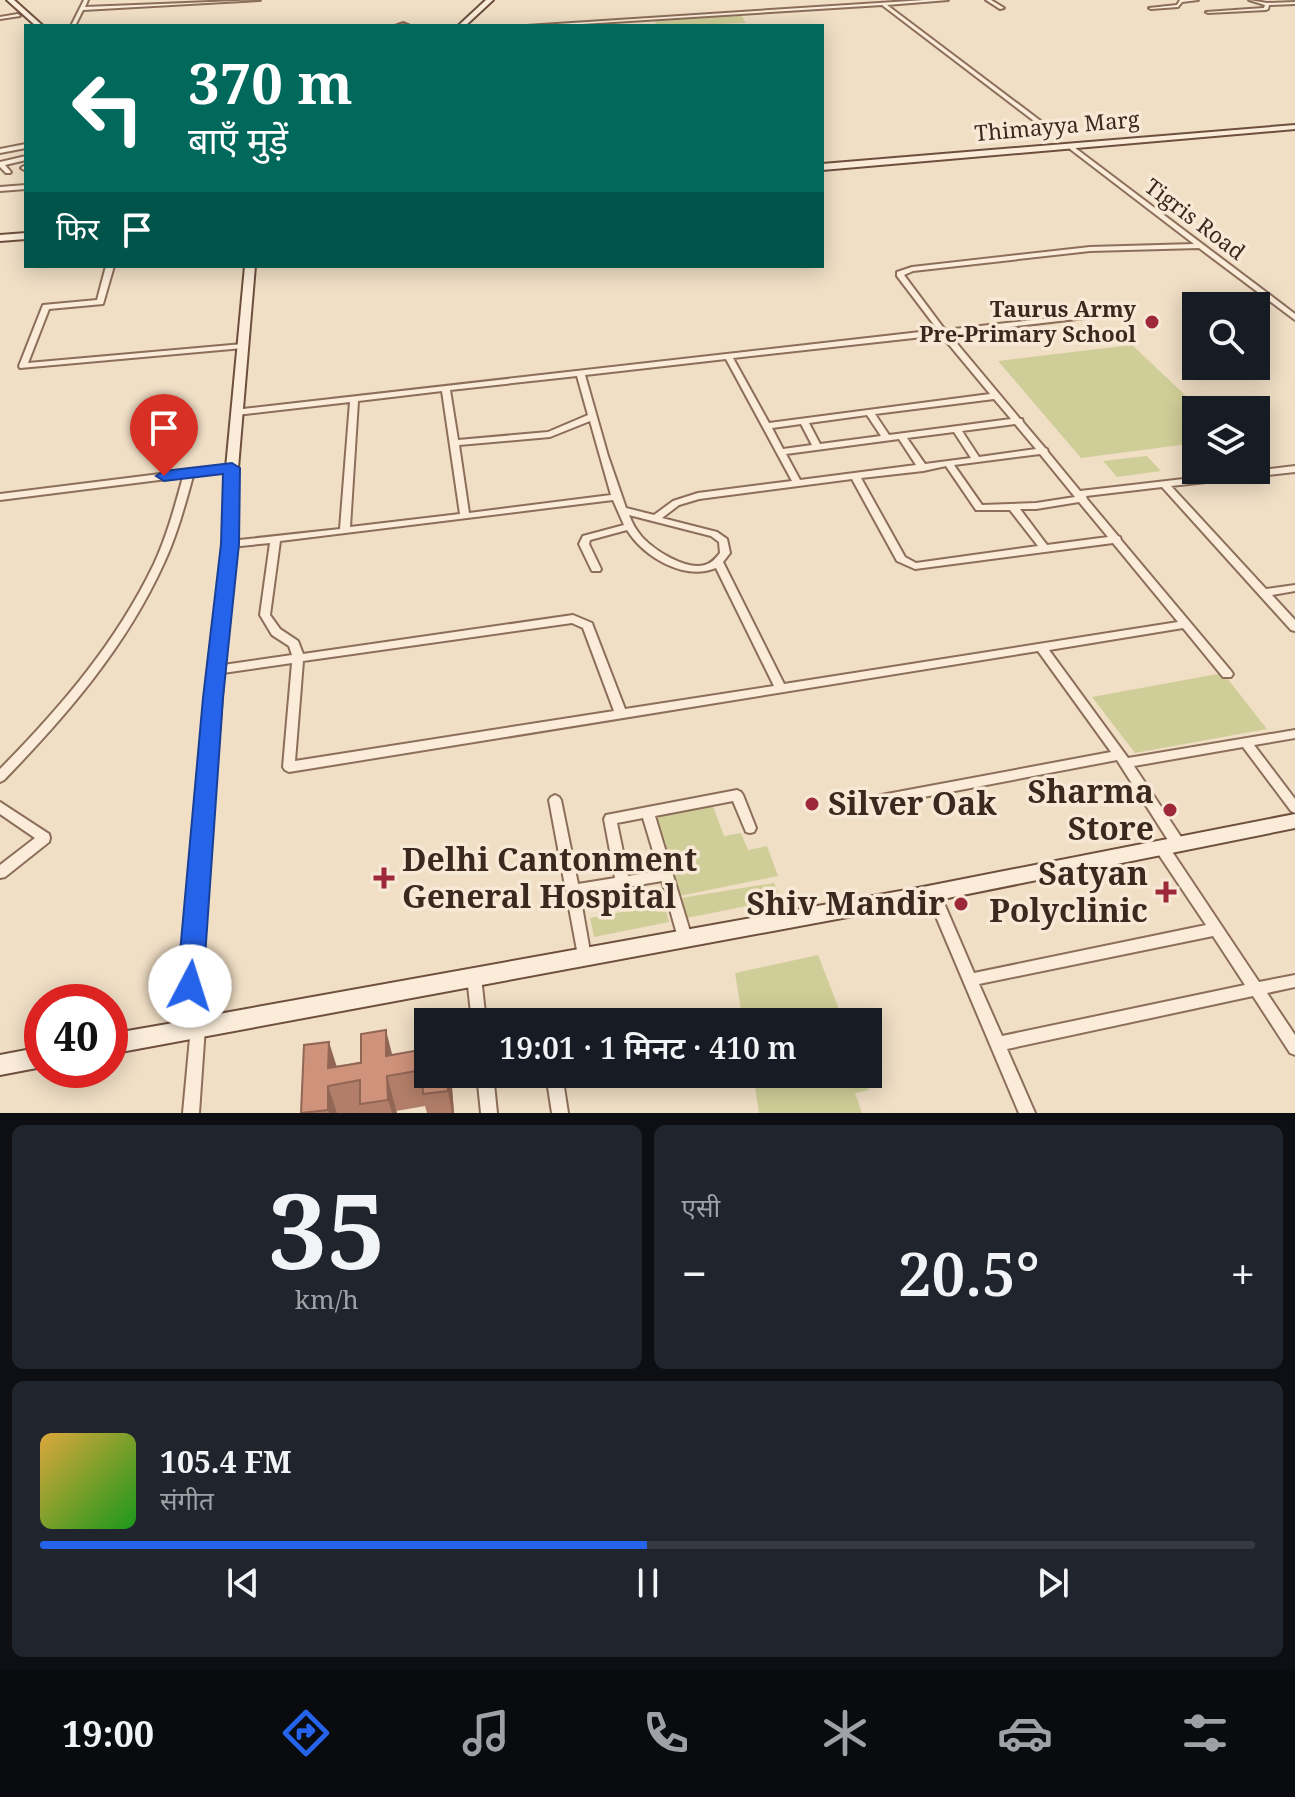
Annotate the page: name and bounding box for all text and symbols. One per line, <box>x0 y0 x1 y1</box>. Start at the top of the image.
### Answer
text: 370 m <box>188 44 353 120</box>
icon: left <box>56 56 160 160</box>
street label: Thimayya Marg <box>973 103 1141 147</box>
text: बाएँ मुड़ें <box>188 116 288 165</box>
street label: Tigris Road <box>1139 171 1252 266</box>
text: फिर <box>56 208 99 249</box>
icon: arrive <box>115 208 159 252</box>
map controls <box>1182 292 1270 484</box>
button: search <box>1182 292 1270 380</box>
place label: Taurus Army Pre-Primary School <box>919 293 1136 348</box>
marker: Taurus Army Pre-Primary School <box>1143 313 1161 331</box>
pin <box>130 394 198 476</box>
button: layers <box>1182 396 1270 484</box>
icon: arrive <box>142 406 186 450</box>
place label: Sharma Store <box>1027 769 1154 849</box>
place label: Silver Oak <box>828 781 997 824</box>
marker: Silver Oak <box>803 795 821 813</box>
marker: Sharma Store <box>1161 801 1179 819</box>
place label: Delhi Cantonment General Hospital <box>402 837 697 917</box>
place label: Satyan Polyclinic <box>989 851 1148 931</box>
marker: Delhi Cantonment General Hospital <box>373 867 395 889</box>
place label: Shiv Mandir <box>746 881 945 924</box>
marker: Satyan Polyclinic <box>1155 881 1177 903</box>
marker: Shiv Mandir <box>952 895 970 913</box>
position arrow <box>148 944 232 1028</box>
speed limit sign: 40 <box>24 984 128 1088</box>
text: 19:01 · 1 मिनट · 410 m <box>499 1027 797 1068</box>
text: 35 <box>268 1158 386 1299</box>
text: एसी <box>682 1189 720 1225</box>
text: 20.5° <box>898 1232 1040 1314</box>
text: − <box>682 1243 707 1303</box>
text: + <box>1230 1243 1255 1303</box>
text: km/h <box>295 1281 359 1317</box>
text: 105.4 FM <box>160 1441 292 1482</box>
text: संगीत <box>160 1482 214 1518</box>
icon: previous <box>221 1561 265 1605</box>
icon: pause <box>626 1561 670 1605</box>
icon: next <box>1031 1561 1075 1605</box>
icon: directions <box>278 1705 334 1761</box>
icon: music <box>458 1705 514 1761</box>
icon: phone <box>638 1705 694 1761</box>
icon: climate <box>817 1705 873 1761</box>
icon: car <box>997 1705 1053 1761</box>
icon: filters <box>1177 1705 1233 1761</box>
text: 19:00 <box>62 1709 154 1758</box>

